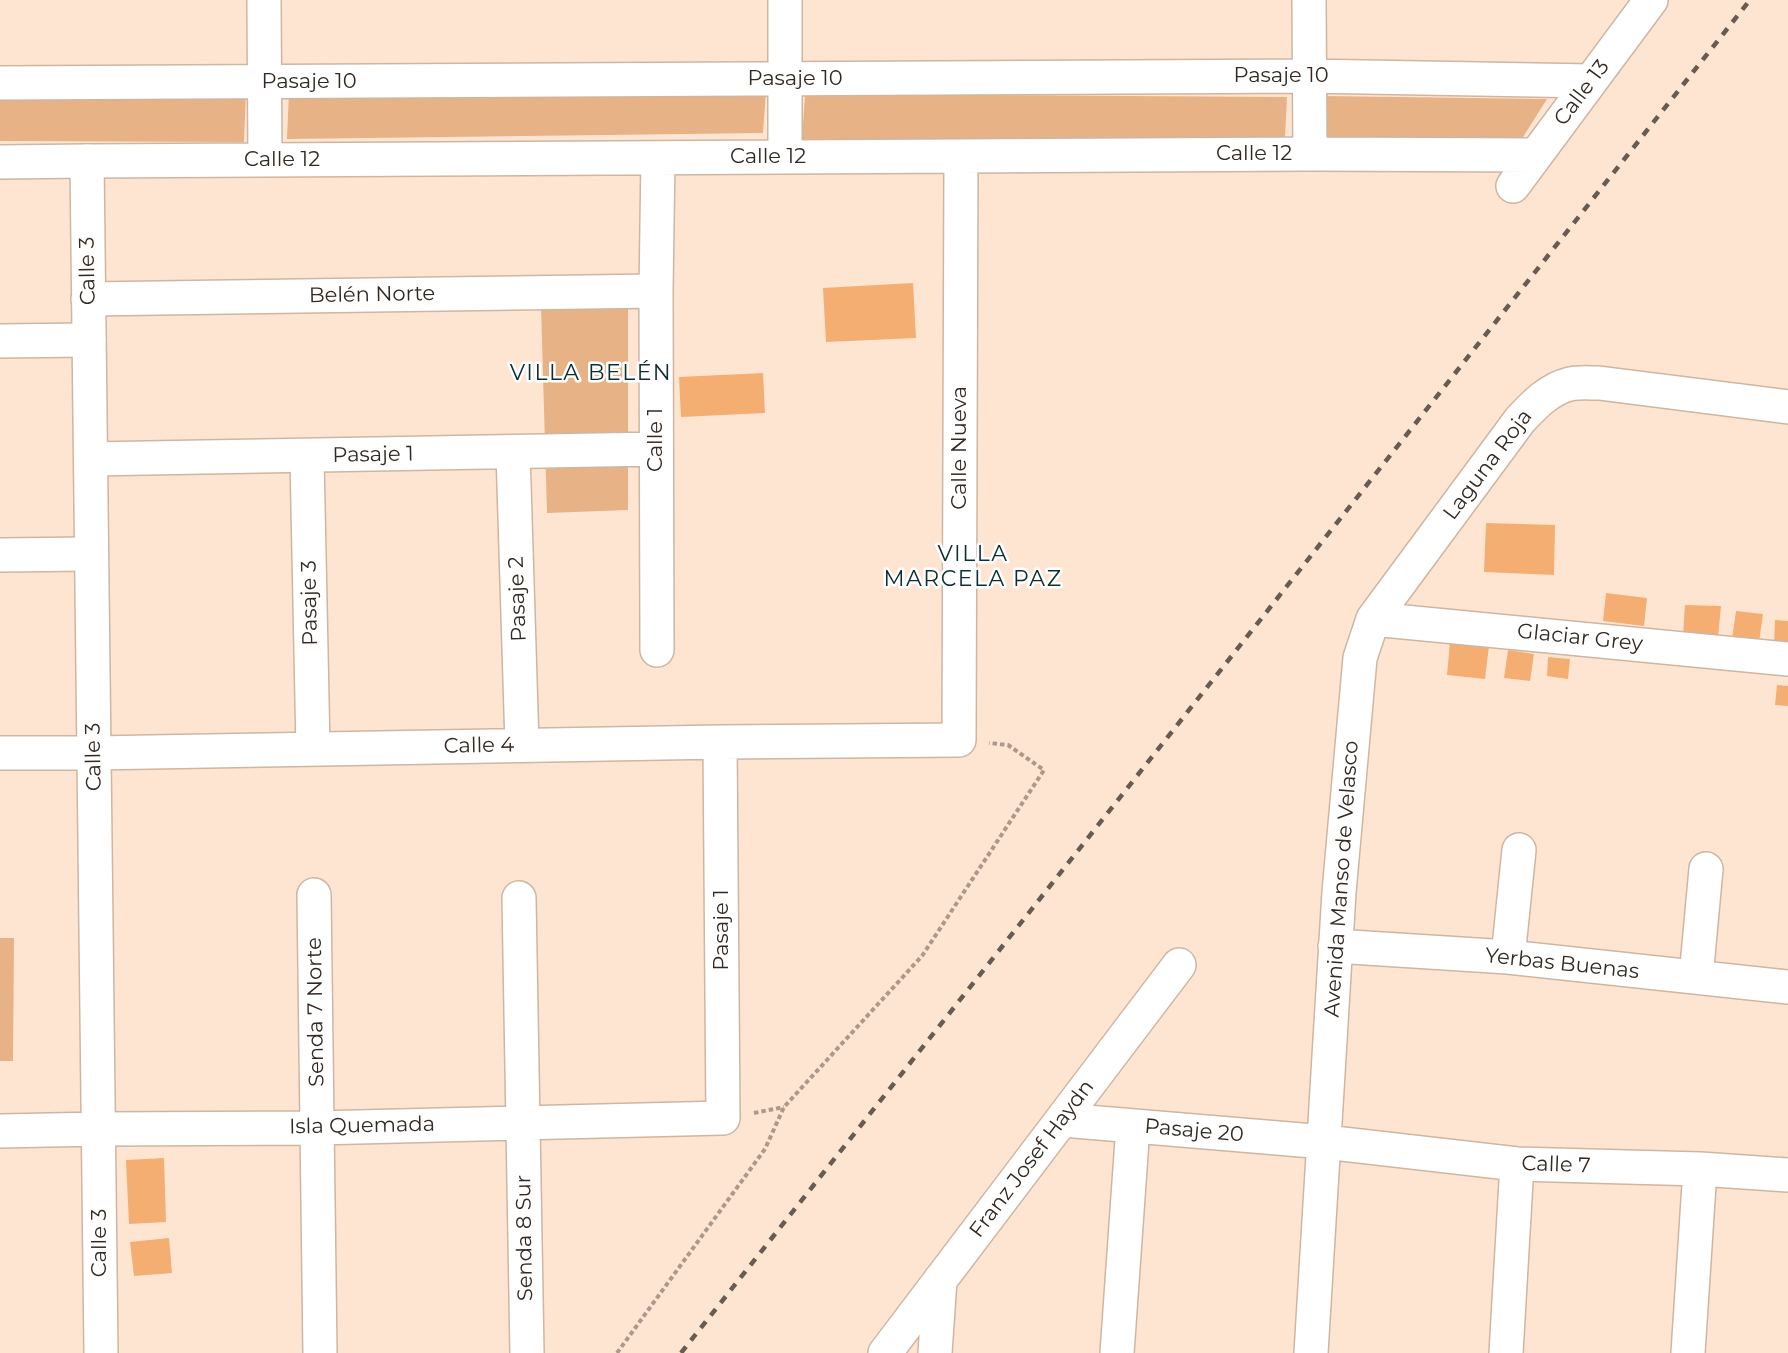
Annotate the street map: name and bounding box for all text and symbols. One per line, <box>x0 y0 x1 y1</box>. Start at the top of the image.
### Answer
street label: Calle 13 <box>1549 55 1615 131</box>
street label: Pasaje 10 <box>1233 63 1329 89</box>
street label: Pasaje 10 <box>747 66 843 92</box>
street label: Pasaje 10 <box>261 69 357 95</box>
street label: Calle 12 <box>1216 141 1292 167</box>
street label: Calle 12 <box>730 144 806 170</box>
street label: Calle 12 <box>244 147 320 173</box>
street label: Calle 3 <box>75 237 101 305</box>
street label: Belén Norte <box>309 281 435 309</box>
district label: VILLA BELÉN <box>510 361 672 387</box>
street label: Calle Nueva <box>947 386 973 510</box>
street label: Laguna Roja <box>1438 405 1538 525</box>
street label: Calle 1 <box>643 408 669 472</box>
street label: Pasaje 1 <box>332 442 414 468</box>
district label: VILLA MARCELA PAZ <box>884 542 1062 594</box>
street label: Pasaje 2 <box>504 556 532 642</box>
street label: Pasaje 3 <box>297 560 323 646</box>
street label: Glaciar Grey <box>1516 619 1644 657</box>
street label: Calle 3 <box>81 723 107 791</box>
street label: Calle 4 <box>444 733 514 759</box>
street label: Avenida Manso de Velasco <box>1320 740 1364 1018</box>
street label: Pasaje 1 <box>709 889 735 971</box>
street label: Senda 7 Norte <box>302 937 330 1087</box>
street label: Yerbas Buenas <box>1484 943 1640 985</box>
street label: Franz Josef Haydn <box>964 1075 1100 1243</box>
street label: Isla Quemada <box>289 1112 435 1140</box>
street label: Pasaje 20 <box>1143 1114 1245 1148</box>
street label: Calle 7 <box>1521 1151 1591 1179</box>
street label: Senda 8 Sur <box>511 1175 539 1301</box>
street label: Calle 3 <box>87 1209 113 1277</box>

